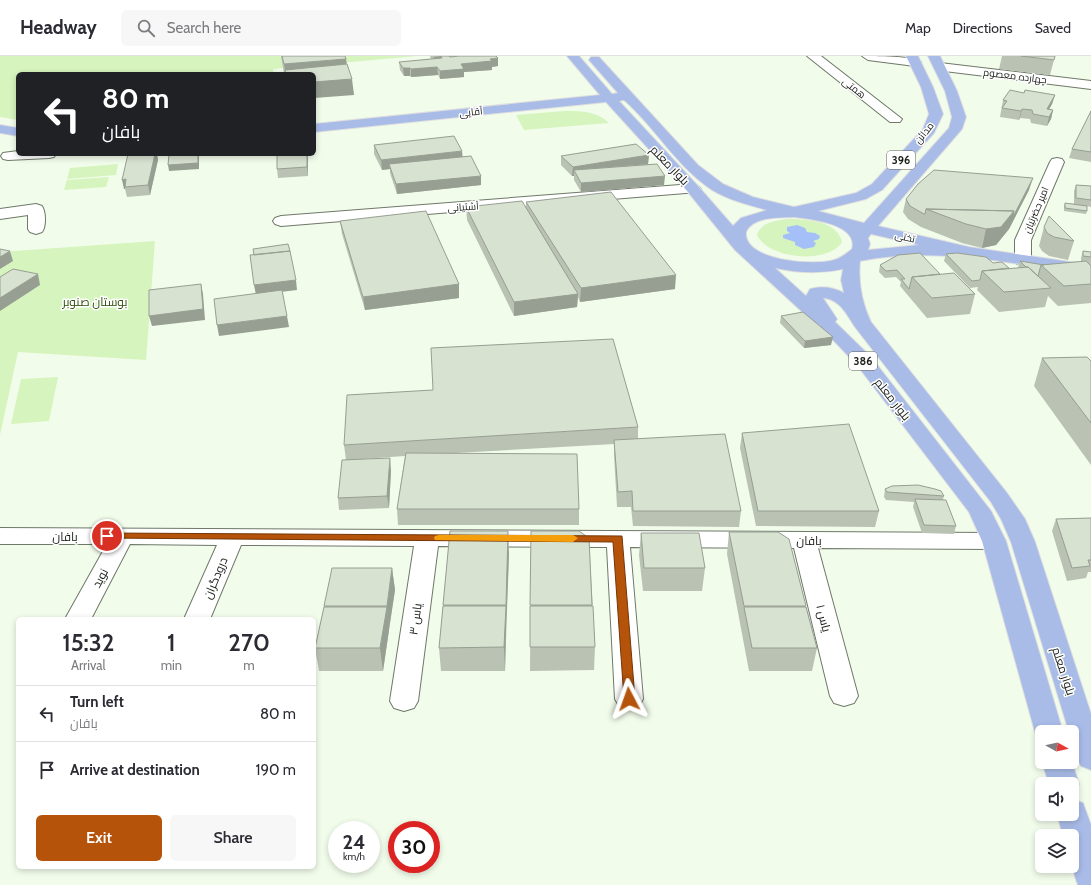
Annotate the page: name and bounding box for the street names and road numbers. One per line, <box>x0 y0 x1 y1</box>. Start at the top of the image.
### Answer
street label: چهارده معصوم <box>982 66 1048 87</box>
street label: همتی <box>840 75 868 101</box>
street label: آقایی <box>459 104 484 120</box>
street label: مدائن <box>911 120 937 146</box>
street label: بلوار معلم <box>647 142 693 189</box>
road number: 396 <box>887 151 915 169</box>
street label: امیر حضرتیان <box>1020 185 1052 235</box>
street label: آشتیانی <box>447 199 479 215</box>
street label: تختی <box>894 228 917 246</box>
road number: 386 <box>849 352 877 370</box>
street label: بلوار معلم <box>871 375 914 424</box>
street label: بافان <box>52 529 78 544</box>
street label: بافان <box>796 533 822 548</box>
street label: درودگران <box>199 555 231 601</box>
street label: نوید <box>89 566 111 590</box>
street label: یاس ۳ <box>405 601 425 636</box>
street label: یاس ۱ <box>813 603 835 634</box>
street label: بلوار معلم <box>1048 645 1079 697</box>

